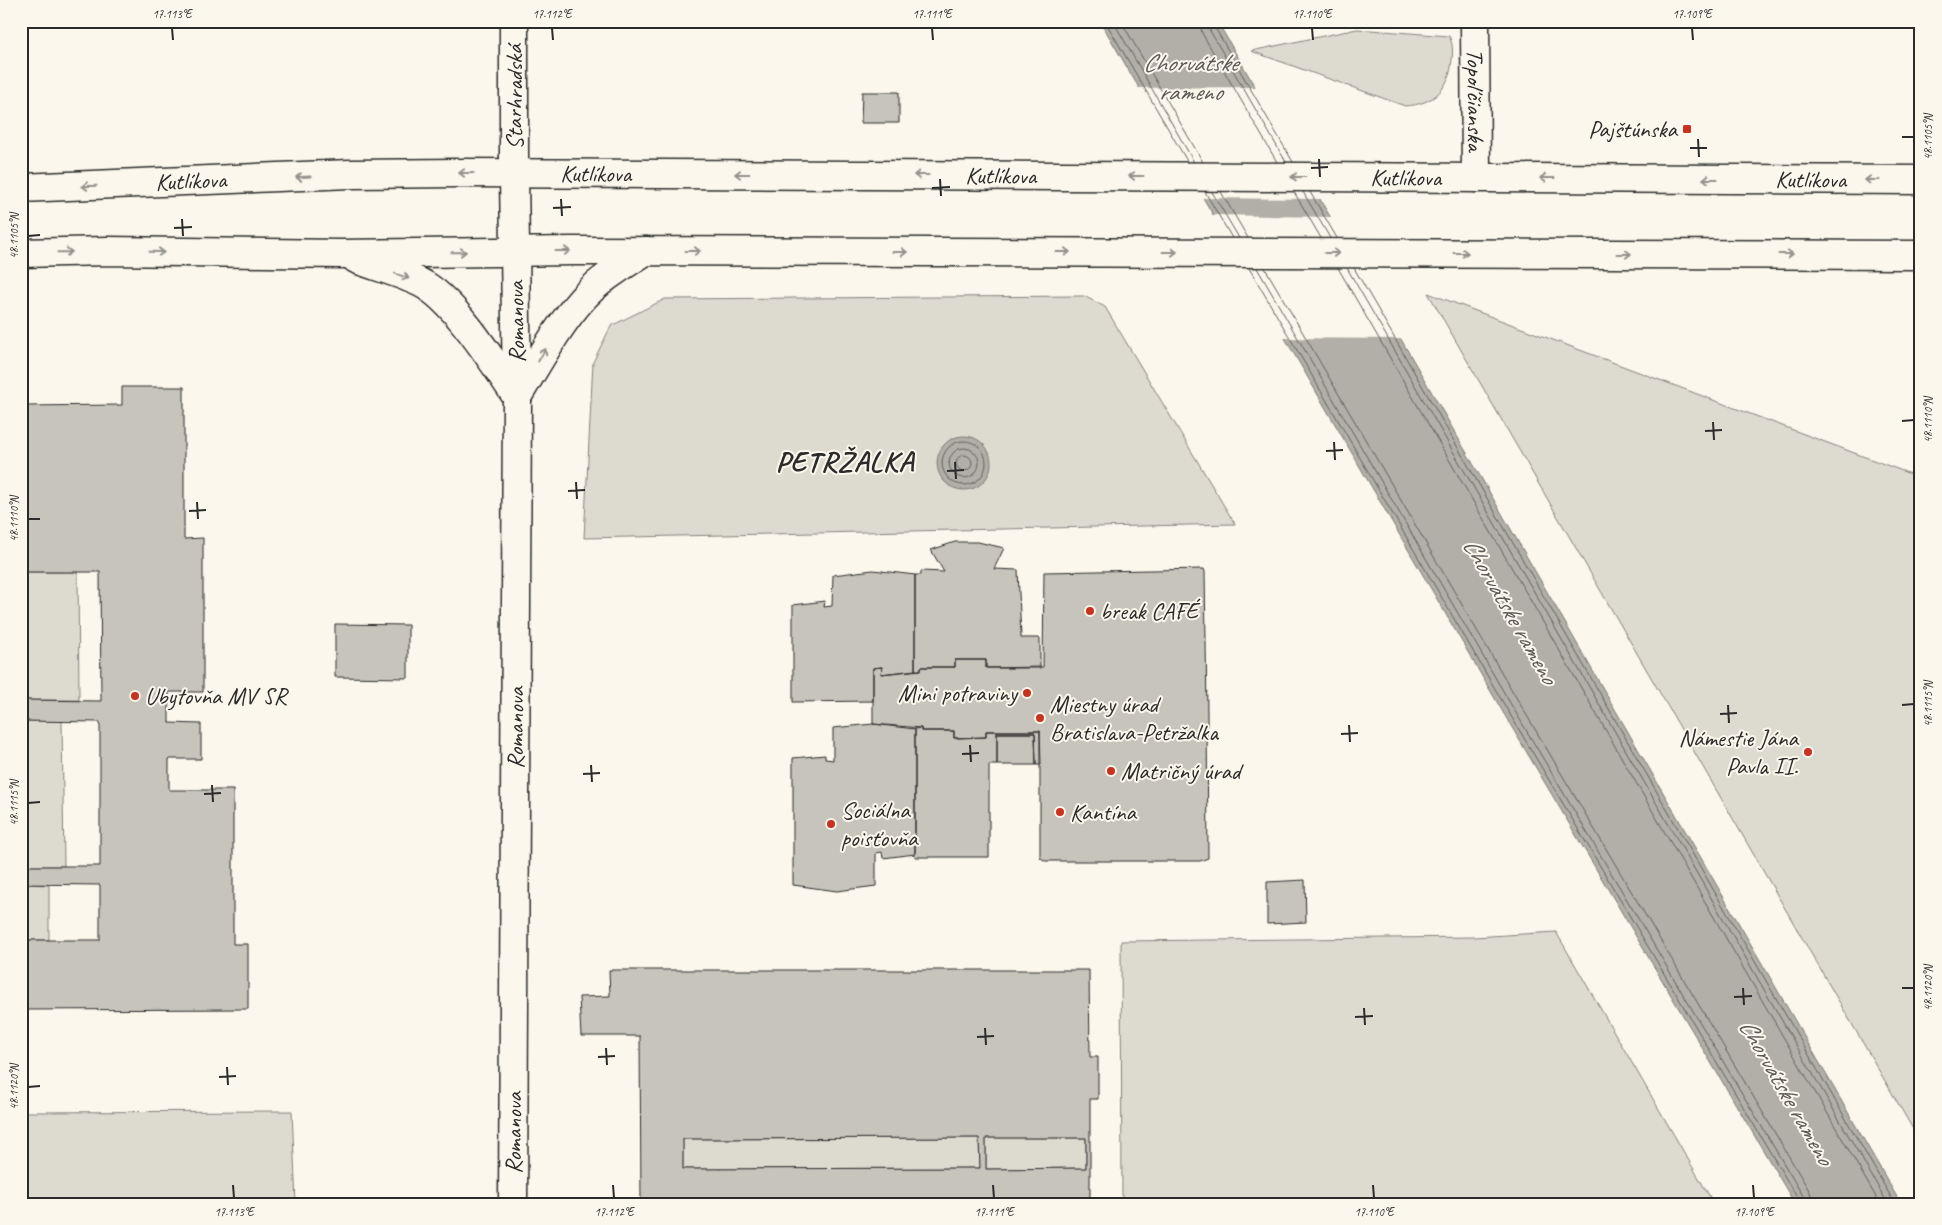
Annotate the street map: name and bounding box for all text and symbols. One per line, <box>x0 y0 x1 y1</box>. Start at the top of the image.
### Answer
text: 17.113°E <box>152 6 193 22</box>
text: 17.112°E <box>532 6 573 22</box>
text: 17.111°E <box>912 6 953 22</box>
text: 17.110°E <box>1292 6 1333 22</box>
text: 17.109°E <box>1672 6 1713 22</box>
street label: Starhradská <box>499 42 529 150</box>
water label: Chorvátske rameno <box>1143 47 1241 108</box>
street label: Topoľčianska <box>1460 49 1491 153</box>
text: 48.1105°N <box>1920 113 1936 160</box>
place label: Pajštúnska <box>1588 114 1678 144</box>
marker: Pajštúnska <box>1681 123 1693 135</box>
street label: Kutlíkova <box>560 158 633 189</box>
street label: Kutlíkova <box>965 160 1038 191</box>
street label: Kutlíkova <box>1370 162 1443 193</box>
street label: Kutlíkova <box>155 164 228 197</box>
street label: Kutlíkova <box>1775 164 1848 195</box>
one-way arrow <box>458 168 474 178</box>
one-way arrow <box>734 169 750 179</box>
one-way arrow <box>913 170 930 180</box>
one-way arrow <box>1128 171 1144 181</box>
one-way arrow <box>296 172 312 181</box>
one-way arrow <box>1290 172 1306 182</box>
one-way arrow <box>1539 173 1556 183</box>
one-way arrow <box>1702 174 1718 184</box>
one-way arrow <box>1864 175 1880 185</box>
one-way arrow <box>81 181 97 190</box>
text: 48.1105°N <box>6 212 22 259</box>
one-way arrow <box>555 246 571 256</box>
one-way arrow <box>685 246 701 256</box>
one-way arrow <box>56 247 72 257</box>
one-way arrow <box>148 247 164 257</box>
one-way arrow <box>451 247 467 256</box>
one-way arrow <box>892 247 908 257</box>
one-way arrow <box>1054 247 1070 257</box>
one-way arrow <box>1161 247 1177 257</box>
one-way arrow <box>1324 248 1340 258</box>
one-way arrow <box>1453 248 1469 258</box>
one-way arrow <box>1616 249 1632 259</box>
one-way arrow <box>1778 249 1794 259</box>
one-way arrow <box>394 272 410 281</box>
street label: Romanova <box>500 279 532 363</box>
one-way arrow <box>538 349 548 363</box>
text: 48.1110°N <box>1920 396 1936 443</box>
district label: PETRŽALKA <box>776 443 915 480</box>
text: 48.1110°N <box>6 495 22 542</box>
water label: Chorvátske rameno <box>1456 532 1566 692</box>
place label: break CAFÉ <box>1100 596 1201 626</box>
marker: break CAFÉ <box>1084 605 1096 617</box>
place label: Mini potraviny <box>898 678 1019 708</box>
text: 48.1115°N <box>1920 680 1936 727</box>
place label: Ubytovňa MV SR <box>145 681 290 711</box>
street label: Romanova <box>500 685 531 769</box>
marker: Mini potraviny <box>1021 687 1033 699</box>
place label: Miestny úrad Bratislava-Petržalka <box>1050 689 1219 747</box>
marker: Ubytovňa MV SR <box>129 690 141 702</box>
marker: Miestny úrad Bratislava-Petržalka <box>1034 712 1046 724</box>
place label: Námestie Jána Pavla II. <box>1679 723 1800 781</box>
marker: Námestie Jána Pavla II. <box>1802 746 1814 758</box>
place label: Matričný úrad <box>1121 756 1244 786</box>
marker: Matričný úrad <box>1105 765 1117 777</box>
text: 48.1115°N <box>6 779 22 826</box>
place label: Sociálna poisťovňa <box>841 795 919 853</box>
place label: Kantína <box>1070 797 1138 827</box>
marker: Kantína <box>1054 806 1066 818</box>
marker: Sociálna poisťovňa <box>825 818 837 830</box>
text: 48.1120°N <box>1920 964 1936 1011</box>
water label: Chorvátske rameno <box>1732 1013 1842 1173</box>
text: 48.1120°N <box>6 1063 22 1110</box>
street label: Romanova <box>498 1090 529 1174</box>
text: 17.113°E <box>214 1204 255 1220</box>
text: 17.112°E <box>594 1204 635 1220</box>
text: 17.111°E <box>974 1204 1015 1220</box>
text: 17.110°E <box>1354 1204 1395 1220</box>
text: 17.109°E <box>1734 1204 1775 1220</box>

